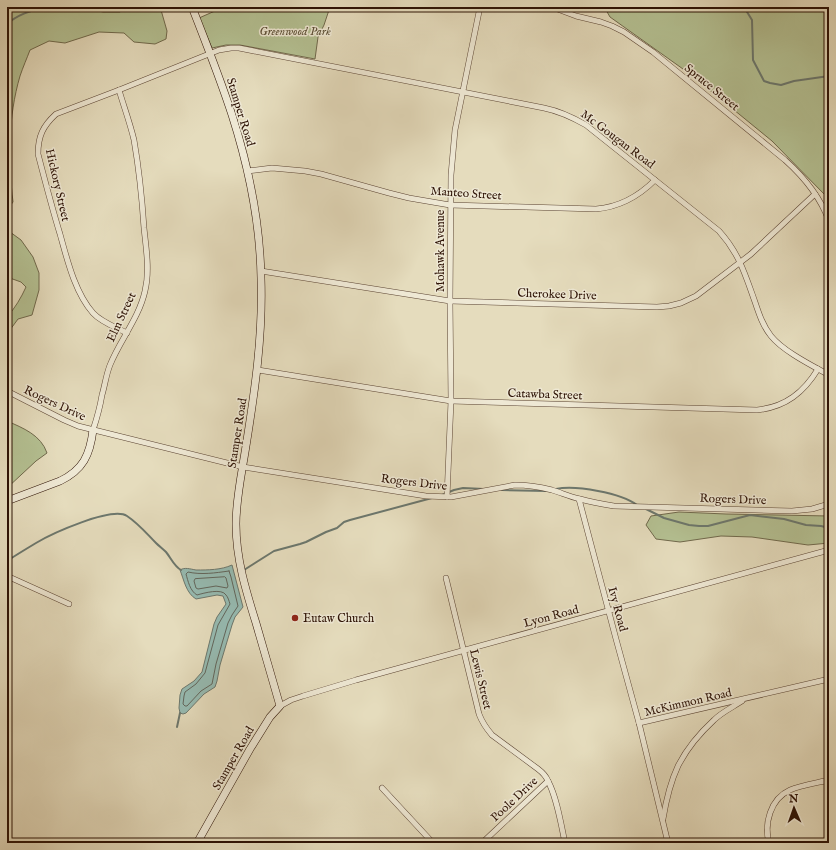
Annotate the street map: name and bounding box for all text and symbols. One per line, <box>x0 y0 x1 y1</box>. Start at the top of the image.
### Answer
park label: Greenwood Park <box>259 24 331 39</box>
street label: Spruce Street <box>681 61 742 115</box>
street label: Stamper Road <box>222 76 258 149</box>
street label: Mc Gougan Road <box>578 107 658 173</box>
street label: Hickory Street <box>42 147 73 223</box>
street label: Manteo Street <box>430 184 502 203</box>
street label: Mohawk Avenue <box>433 209 448 292</box>
street label: Cherokee Drive <box>517 286 597 303</box>
street label: Elm Street <box>103 290 140 345</box>
street label: Rogers Drive <box>21 383 89 425</box>
street label: Catawba Street <box>507 386 583 403</box>
street label: Stamper Road <box>225 396 252 469</box>
street label: Rogers Drive <box>380 471 448 494</box>
street label: Rogers Drive <box>699 491 767 508</box>
street label: Ivy Road <box>604 585 631 634</box>
street label: Lyon Road <box>522 602 581 631</box>
place label: Eutaw Church <box>303 611 375 626</box>
marker: Eutaw Church <box>290 613 300 623</box>
street label: Lewis Street <box>466 647 495 711</box>
street label: McKimmon Road <box>643 685 734 720</box>
street label: Stamper Road <box>209 723 259 793</box>
street label: Poole Drive <box>488 773 541 825</box>
north arrow <box>774 788 814 828</box>
text: N <box>788 792 799 806</box>

